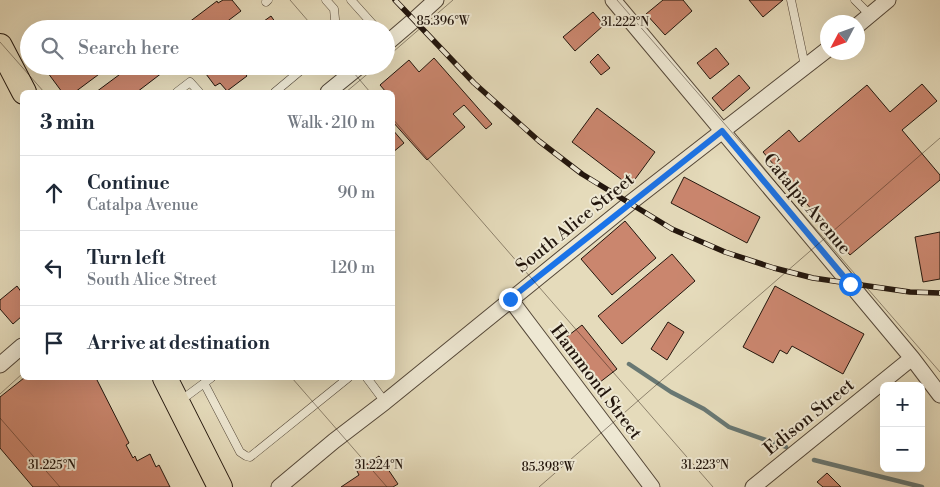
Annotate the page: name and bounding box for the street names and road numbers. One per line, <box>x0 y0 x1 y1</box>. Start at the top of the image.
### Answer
street label: Catalpa Avenue <box>758 149 856 259</box>
street label: South Alice Street <box>511 168 640 278</box>
street label: Hammond Street <box>545 320 647 445</box>
street label: Edison Street <box>759 373 859 461</box>

